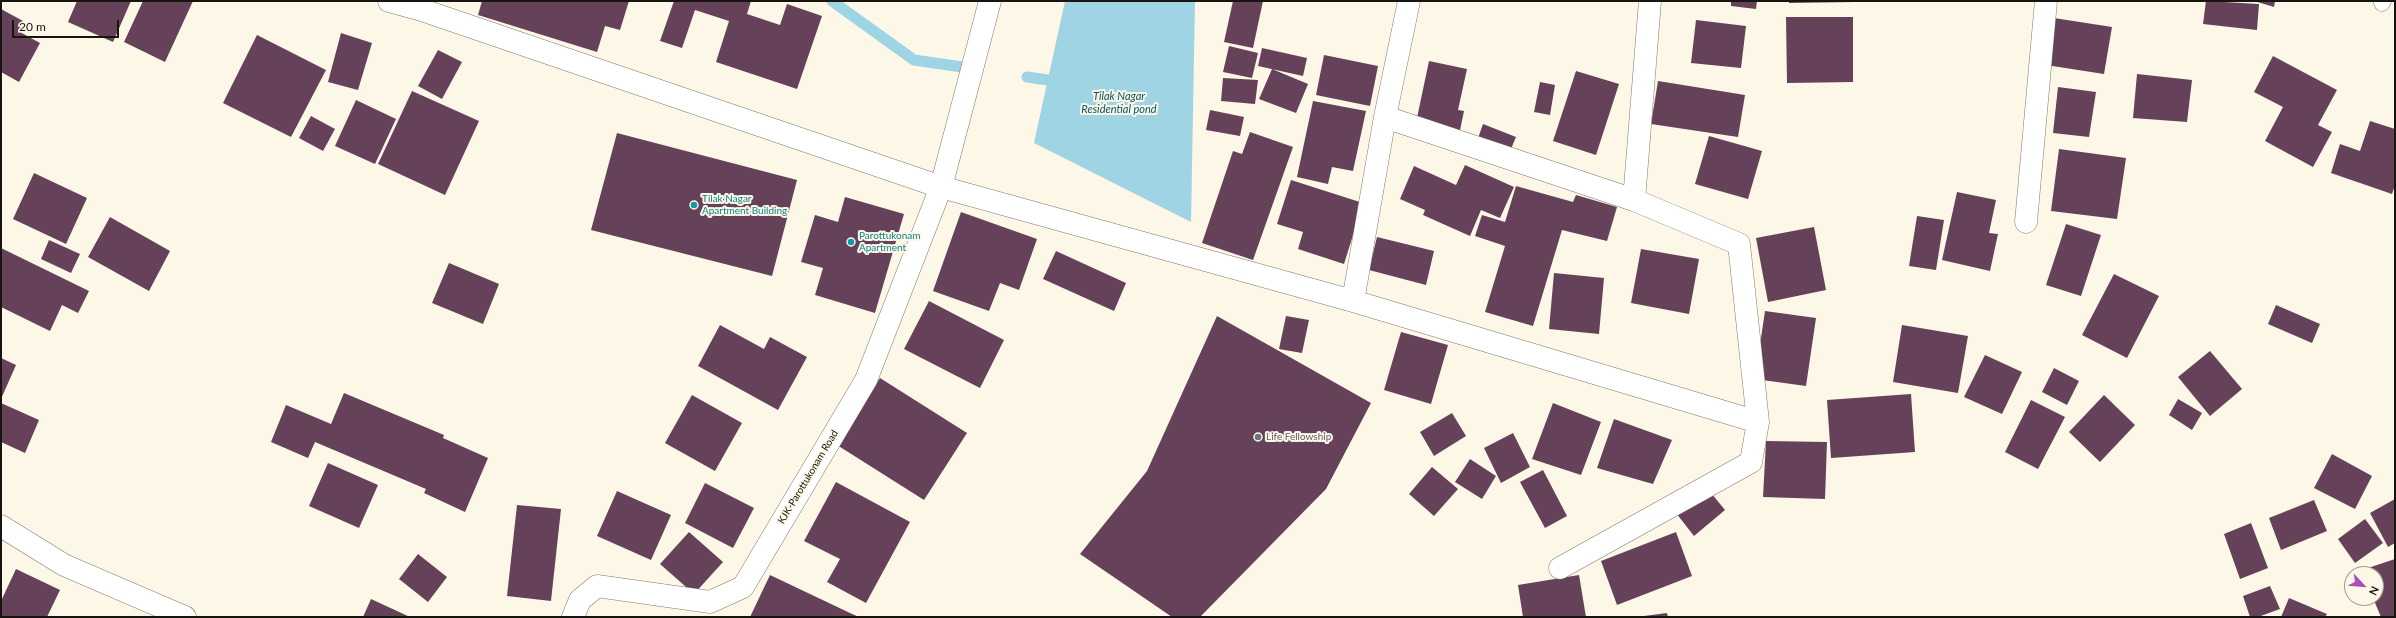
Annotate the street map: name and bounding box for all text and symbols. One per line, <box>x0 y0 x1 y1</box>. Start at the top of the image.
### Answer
scale bar <box>14 12 121 38</box>
text: 20 m <box>19 19 46 34</box>
water label: Tilak Nagar Residential pond <box>1081 89 1157 115</box>
place label: Tilak Nagar Apartment Building <box>702 193 787 216</box>
marker: Tilak Nagar Apartment Building <box>689 200 699 210</box>
place label: Parottukonam Apartment <box>859 230 920 254</box>
marker: Parottukonam Apartment <box>846 237 856 247</box>
street label: KJK-Parottukonam Road <box>775 428 841 526</box>
place label: Life Fellowship <box>1266 431 1331 443</box>
marker: Life Fellowship <box>1253 432 1263 442</box>
north arrow <box>2344 566 2384 606</box>
text: N <box>2367 584 2382 598</box>

